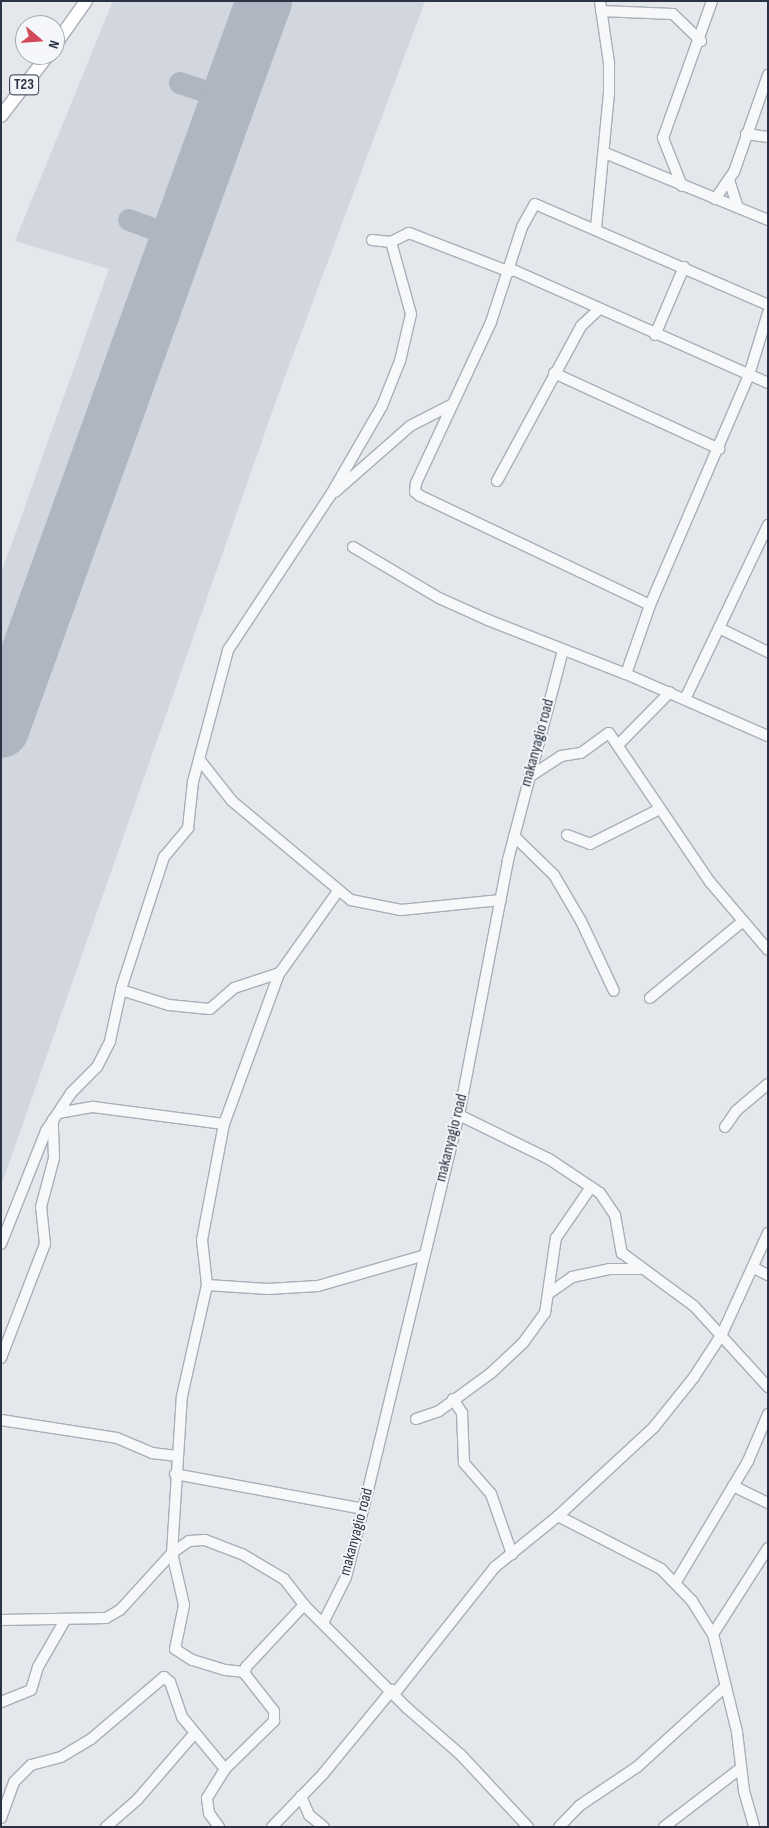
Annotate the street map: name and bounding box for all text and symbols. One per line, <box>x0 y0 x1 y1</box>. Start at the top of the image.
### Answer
north arrow <box>15 15 65 65</box>
text: N <box>45 38 63 51</box>
road number: T23 <box>9 72 39 98</box>
street label: makanyagio road <box>517 697 559 789</box>
street label: makanyagio road <box>432 1092 472 1184</box>
street label: makanyagio road <box>336 1486 378 1578</box>

